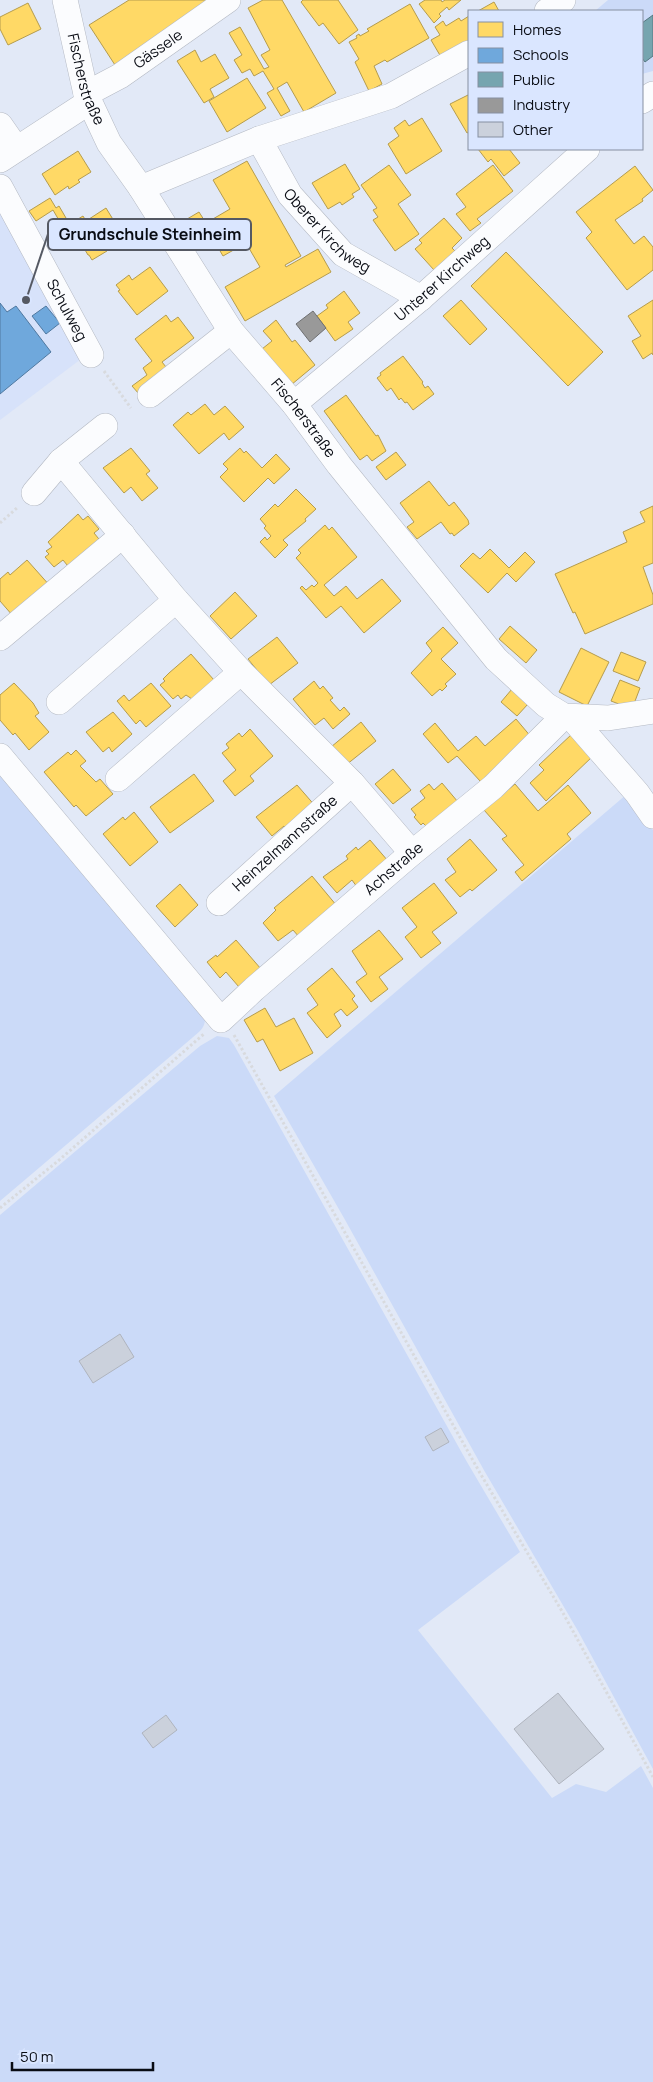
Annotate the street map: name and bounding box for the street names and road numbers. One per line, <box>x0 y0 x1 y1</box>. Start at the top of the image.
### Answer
street label: Gässele <box>129 24 187 73</box>
street label: Fischerstraße <box>63 31 110 129</box>
street label: Oberer Kirchweg <box>279 184 375 277</box>
street label: Unterer Kirchweg <box>390 231 494 326</box>
street label: Schulweg <box>42 275 93 345</box>
street label: Fischerstraße <box>266 374 341 462</box>
street label: Heinzelmannstraße <box>228 790 342 896</box>
street label: Achstraße <box>359 837 428 900</box>

